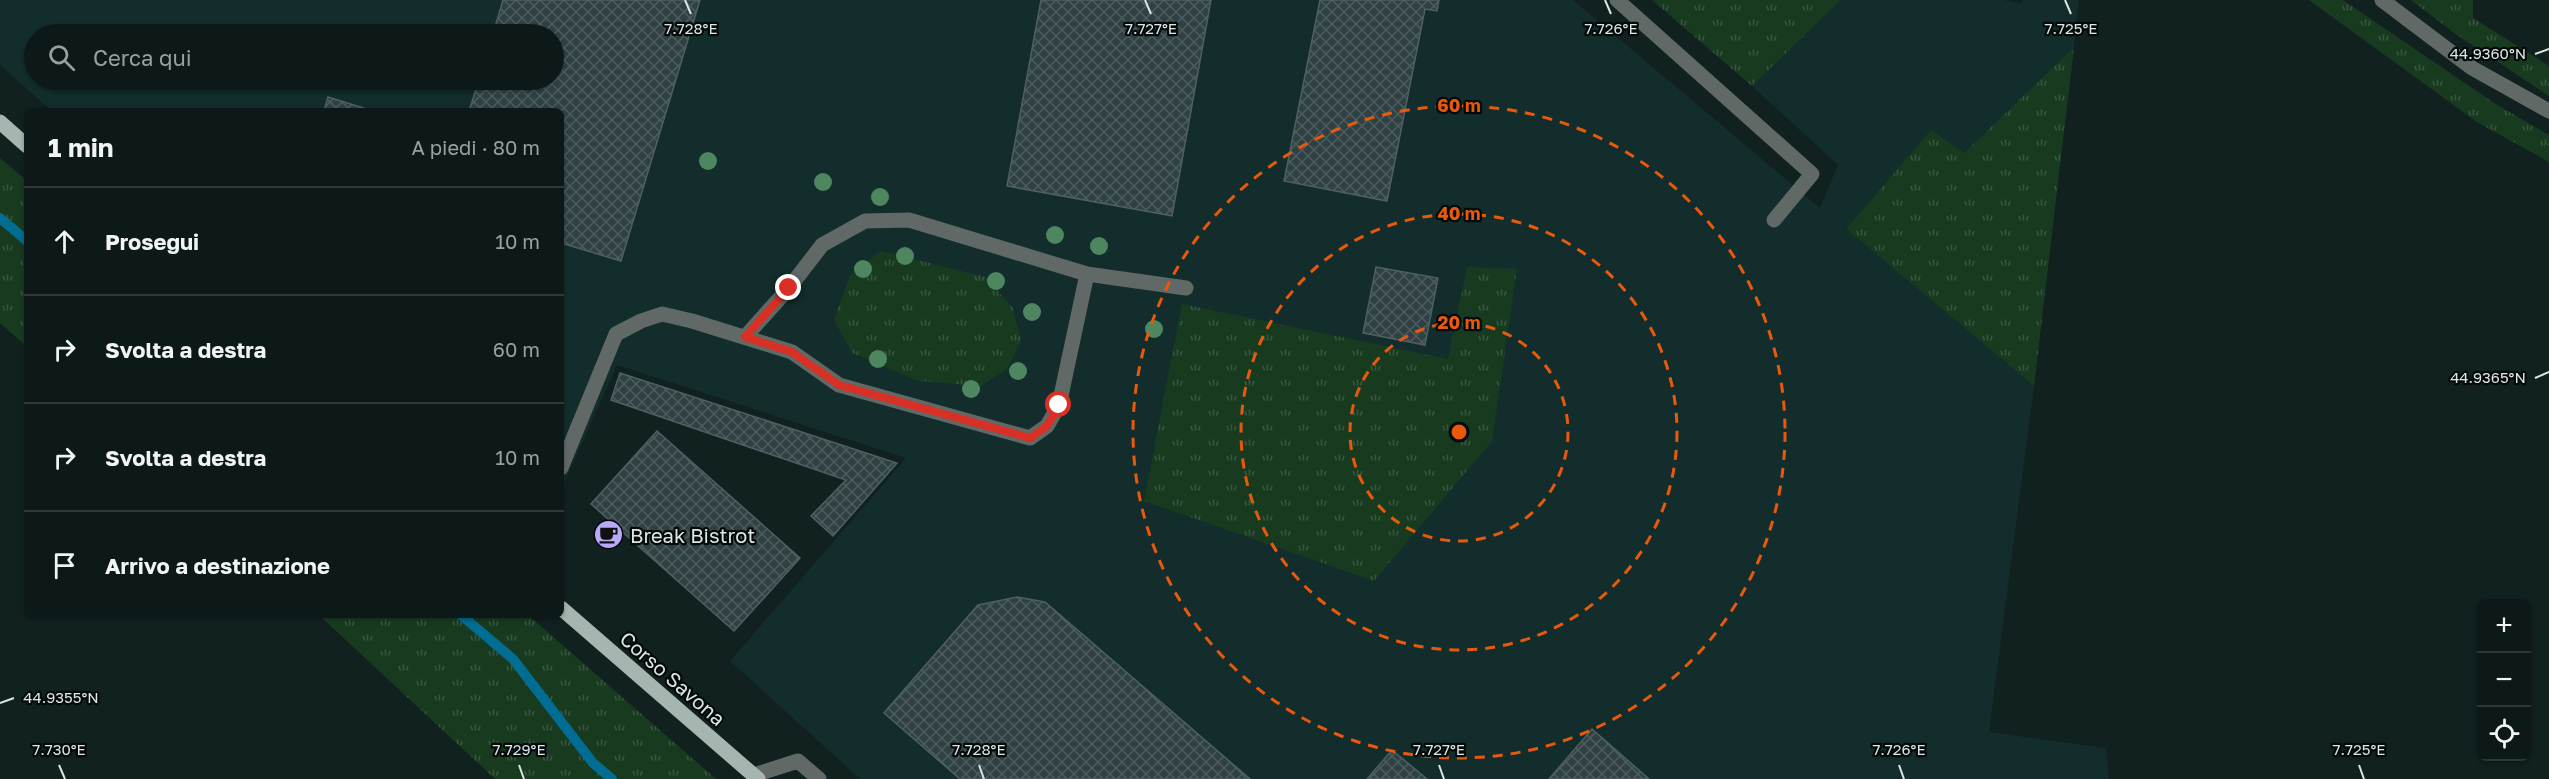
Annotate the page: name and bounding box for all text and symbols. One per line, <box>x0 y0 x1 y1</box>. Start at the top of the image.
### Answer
text: 7.728°E <box>664 19 718 37</box>
text: 7.727°E <box>1125 19 1177 37</box>
text: 7.726°E <box>1584 19 1638 37</box>
text: 7.725°E <box>2045 19 2097 37</box>
search box <box>24 24 564 90</box>
icon: search <box>45 41 78 74</box>
text: Cerca qui <box>93 44 192 71</box>
text: 44.9360°N <box>2450 44 2526 62</box>
text: 60 m <box>1437 94 1481 116</box>
text: 1 min <box>48 132 114 163</box>
text: A piedi · 80 m <box>411 135 540 159</box>
text: 40 m <box>1437 202 1481 224</box>
icon: ahead <box>48 225 81 258</box>
text: Prosegui <box>105 228 199 255</box>
text: 10 m <box>495 229 540 253</box>
route end <box>775 274 801 300</box>
text: 20 m <box>1438 311 1480 333</box>
icon: right <box>48 333 81 366</box>
text: Svolta a destra <box>105 336 266 363</box>
text: 60 m <box>493 337 540 361</box>
text: 44.9365°N <box>2450 368 2526 386</box>
route start <box>1045 391 1071 417</box>
centre of rings <box>1449 422 1469 442</box>
icon: right <box>48 441 81 474</box>
text: Svolta a destra <box>105 444 266 471</box>
text: 10 m <box>495 445 540 469</box>
cafe icon: Break Bistrot <box>593 519 625 551</box>
place label: Break Bistrot <box>630 523 755 547</box>
icon: arrive <box>48 549 81 582</box>
text: Arrivo a destinazione <box>105 552 330 579</box>
map controls <box>2477 599 2531 761</box>
button: + <box>2477 599 2531 653</box>
street label: Corso Savona <box>616 626 730 730</box>
button: − <box>2477 653 2531 707</box>
text: 44.9355°N <box>23 688 99 706</box>
button: locate <box>2477 707 2531 761</box>
text: 7.730°E <box>32 740 86 758</box>
text: 7.729°E <box>492 740 546 758</box>
text: 7.728°E <box>952 740 1006 758</box>
text: 7.727°E <box>1413 740 1465 758</box>
text: 7.726°E <box>1872 740 1926 758</box>
text: 7.725°E <box>2333 740 2385 758</box>

